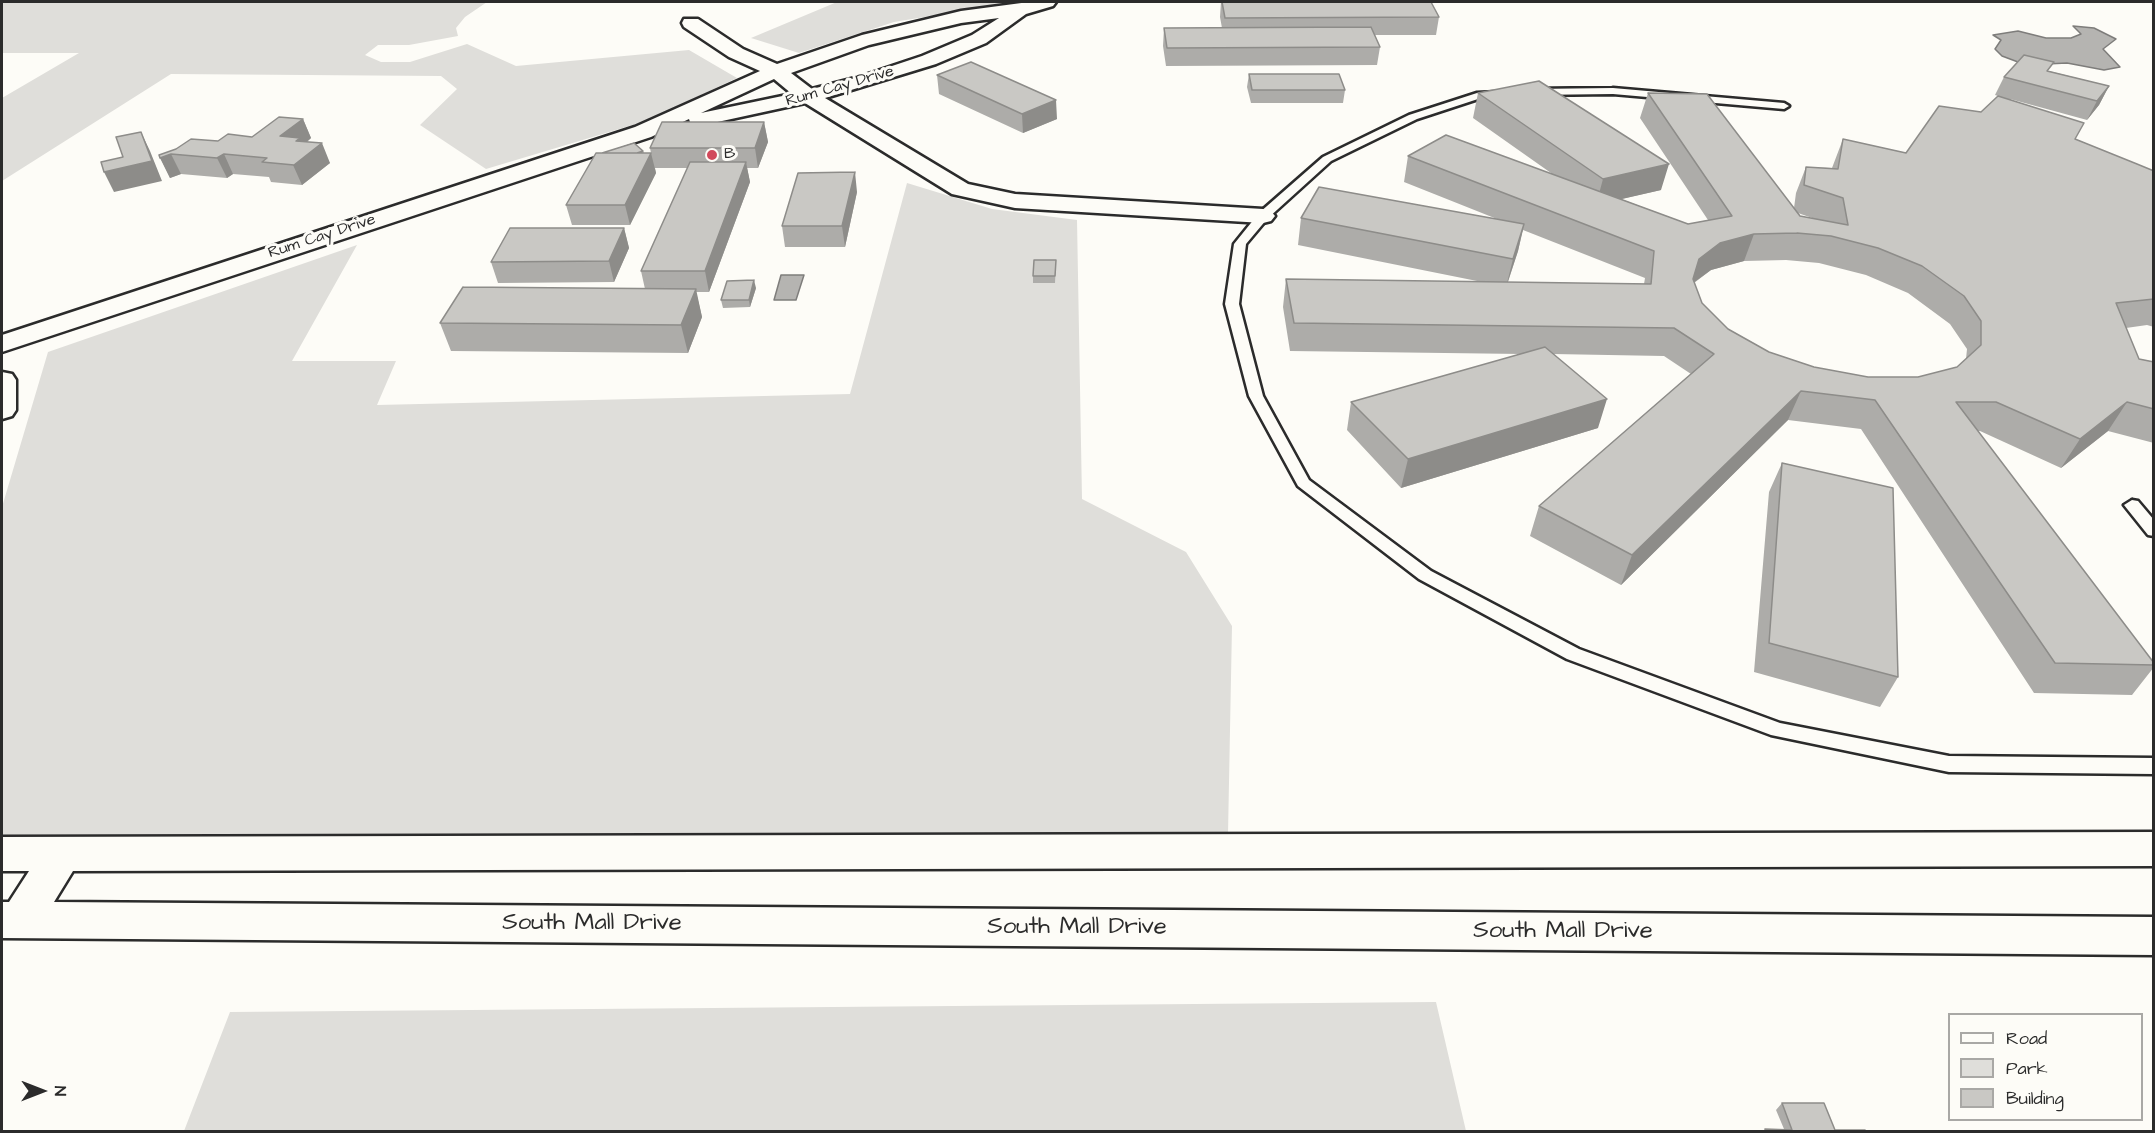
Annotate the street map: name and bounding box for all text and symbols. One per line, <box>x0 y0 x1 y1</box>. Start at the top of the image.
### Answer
street label: Rum Cay Drive <box>784 62 896 112</box>
place label: B <box>724 145 735 165</box>
marker: B <box>705 148 719 162</box>
street label: Rum Cay Drive <box>266 211 378 263</box>
street label: South Mall Drive <box>502 910 682 938</box>
street label: South Mall Drive <box>987 914 1167 942</box>
street label: South Mall Drive <box>1473 918 1653 946</box>
legend <box>1948 1013 2143 1121</box>
text: Road <box>2006 1026 2047 1051</box>
text: Park <box>2006 1056 2048 1081</box>
north arrow <box>12 1061 72 1121</box>
text: N <box>49 1086 71 1096</box>
text: Building <box>2006 1086 2064 1111</box>

